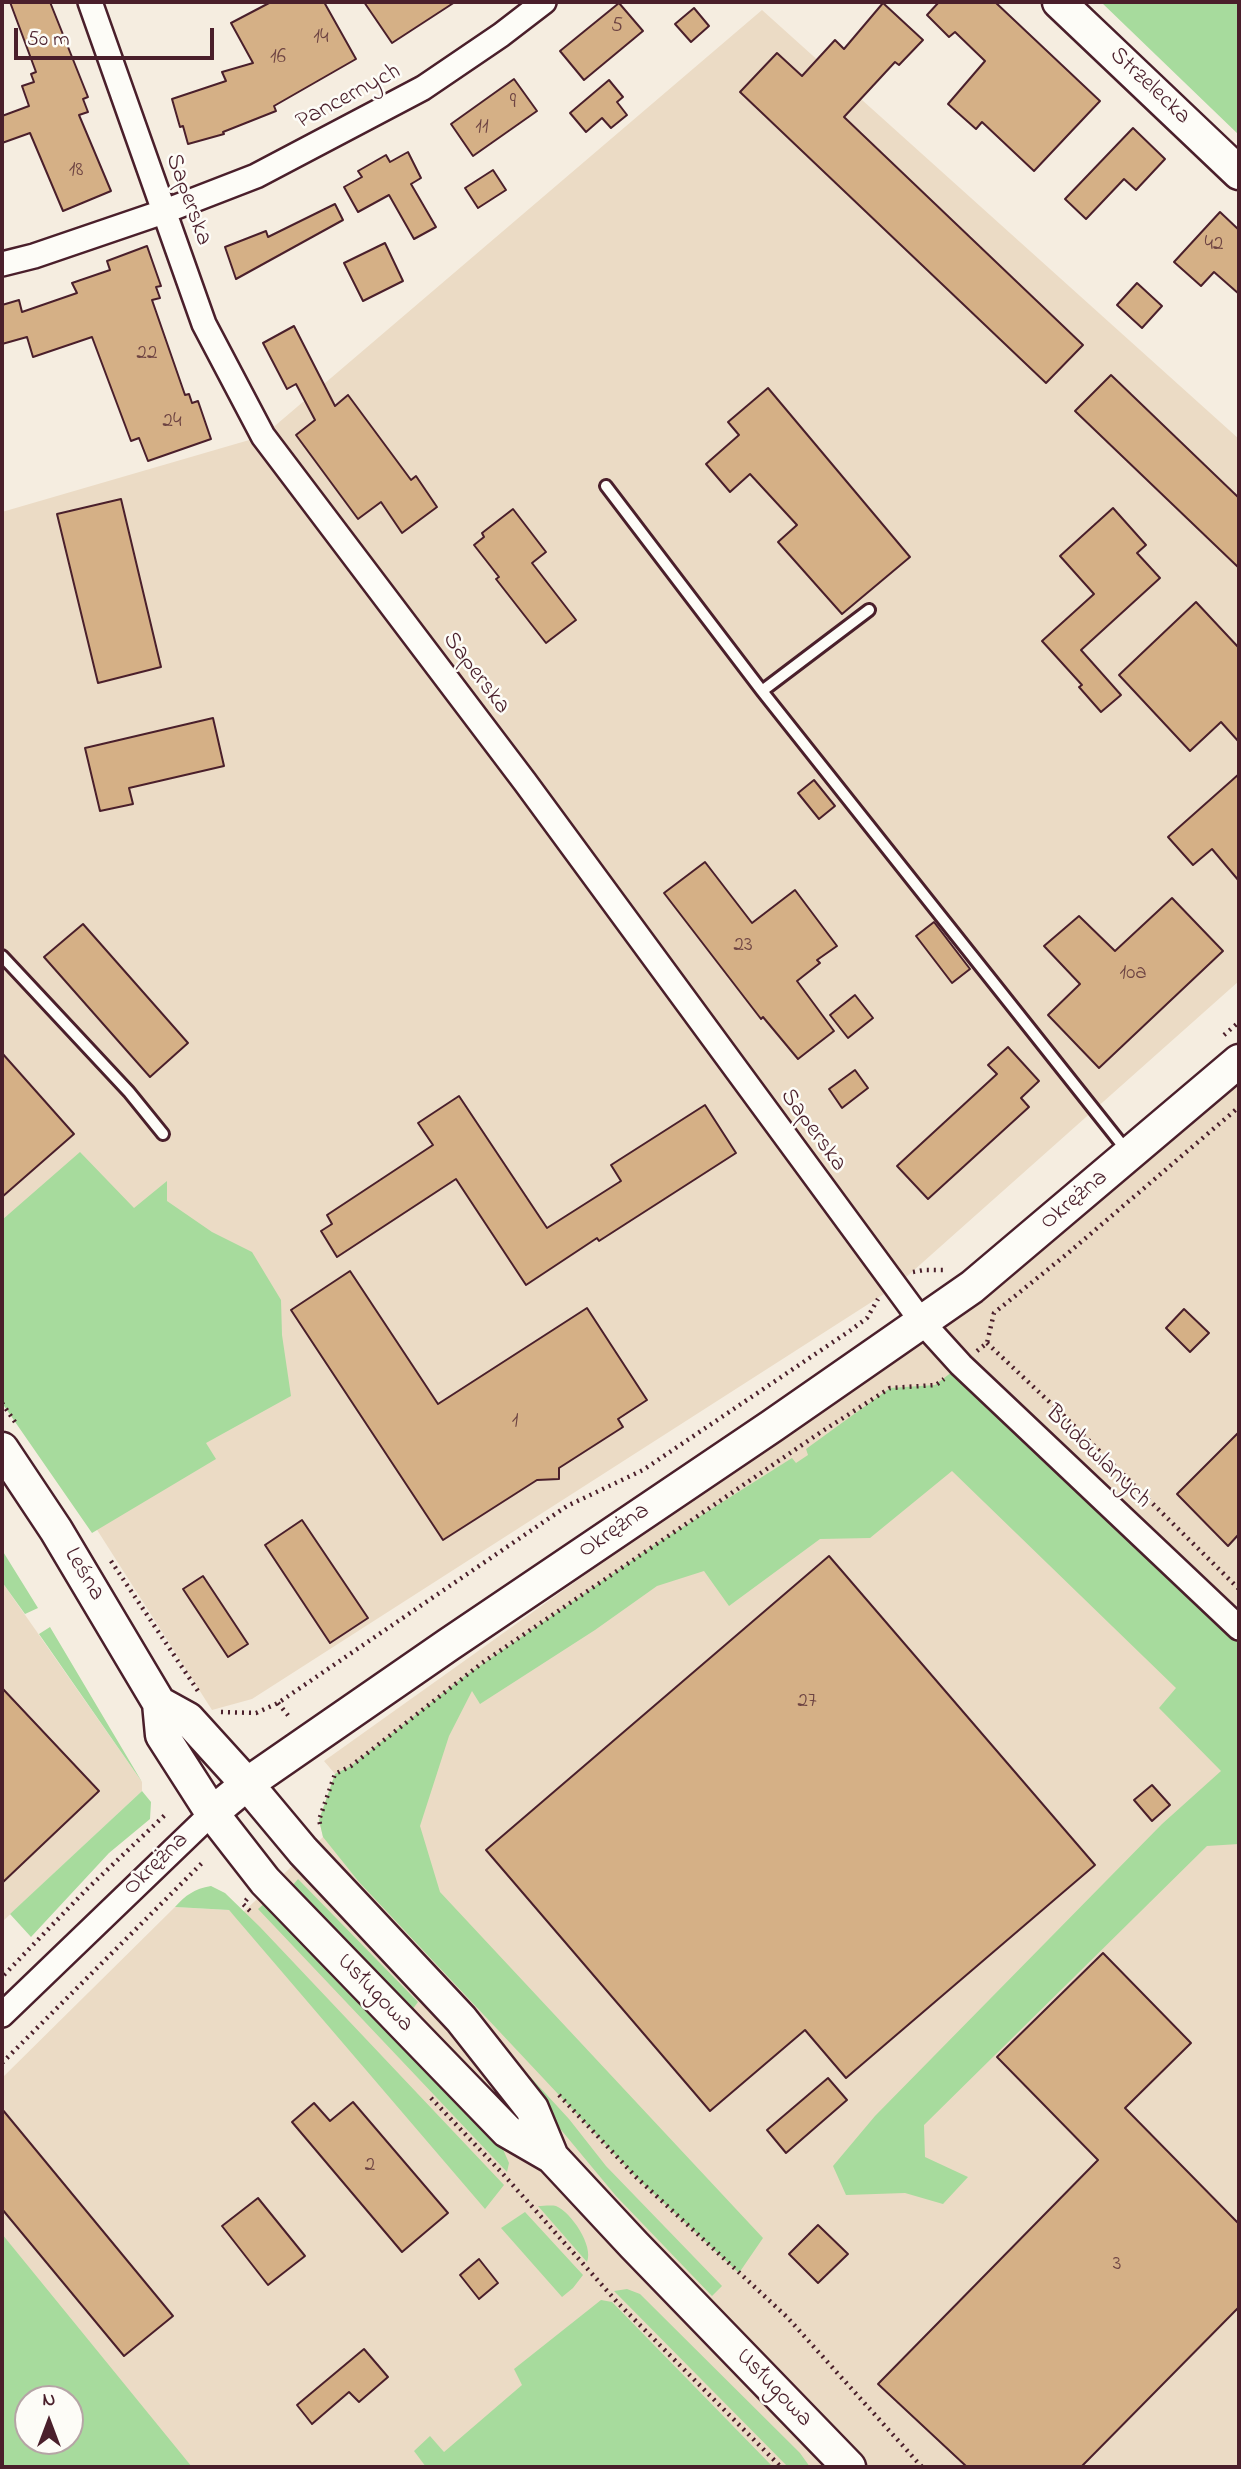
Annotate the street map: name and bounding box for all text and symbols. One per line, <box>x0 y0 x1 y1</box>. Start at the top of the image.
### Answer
scale bar <box>18 14 217 58</box>
house number: 5 <box>611 15 623 41</box>
text: 50 m <box>27 25 70 55</box>
house number: 14 <box>313 26 329 52</box>
street label: Strzelecka <box>1102 42 1196 132</box>
house number: 16 <box>270 46 286 72</box>
street label: Pancernych <box>292 59 406 137</box>
house number: 9 <box>510 91 516 117</box>
house number: 11 <box>475 116 489 142</box>
street label: Saperska <box>157 150 217 250</box>
house number: 18 <box>69 159 83 185</box>
house number: 42 <box>1204 233 1224 259</box>
house number: 22 <box>137 342 157 368</box>
house number: 24 <box>162 410 182 436</box>
street label: Saperska <box>435 627 515 721</box>
house number: 23 <box>733 934 753 960</box>
house number: 10a <box>1119 962 1147 988</box>
street label: Saperska <box>772 1084 852 1178</box>
street label: Okrężna <box>1035 1164 1115 1238</box>
street label: Budowlanych <box>1038 1400 1156 1516</box>
house number: 1 <box>512 1410 518 1436</box>
street label: Okrężna <box>574 1498 656 1566</box>
street label: Leśna <box>56 1543 110 1607</box>
house number: 27 <box>797 1690 817 1716</box>
street label: Okrężna <box>118 1827 196 1903</box>
street label: Usługowa <box>329 1949 419 2039</box>
house number: 2 <box>365 2154 375 2180</box>
house number: 3 <box>1113 2253 1121 2279</box>
street label: Usługowa <box>728 2344 818 2434</box>
north arrow <box>14 2385 84 2455</box>
text: N <box>43 2387 55 2414</box>

